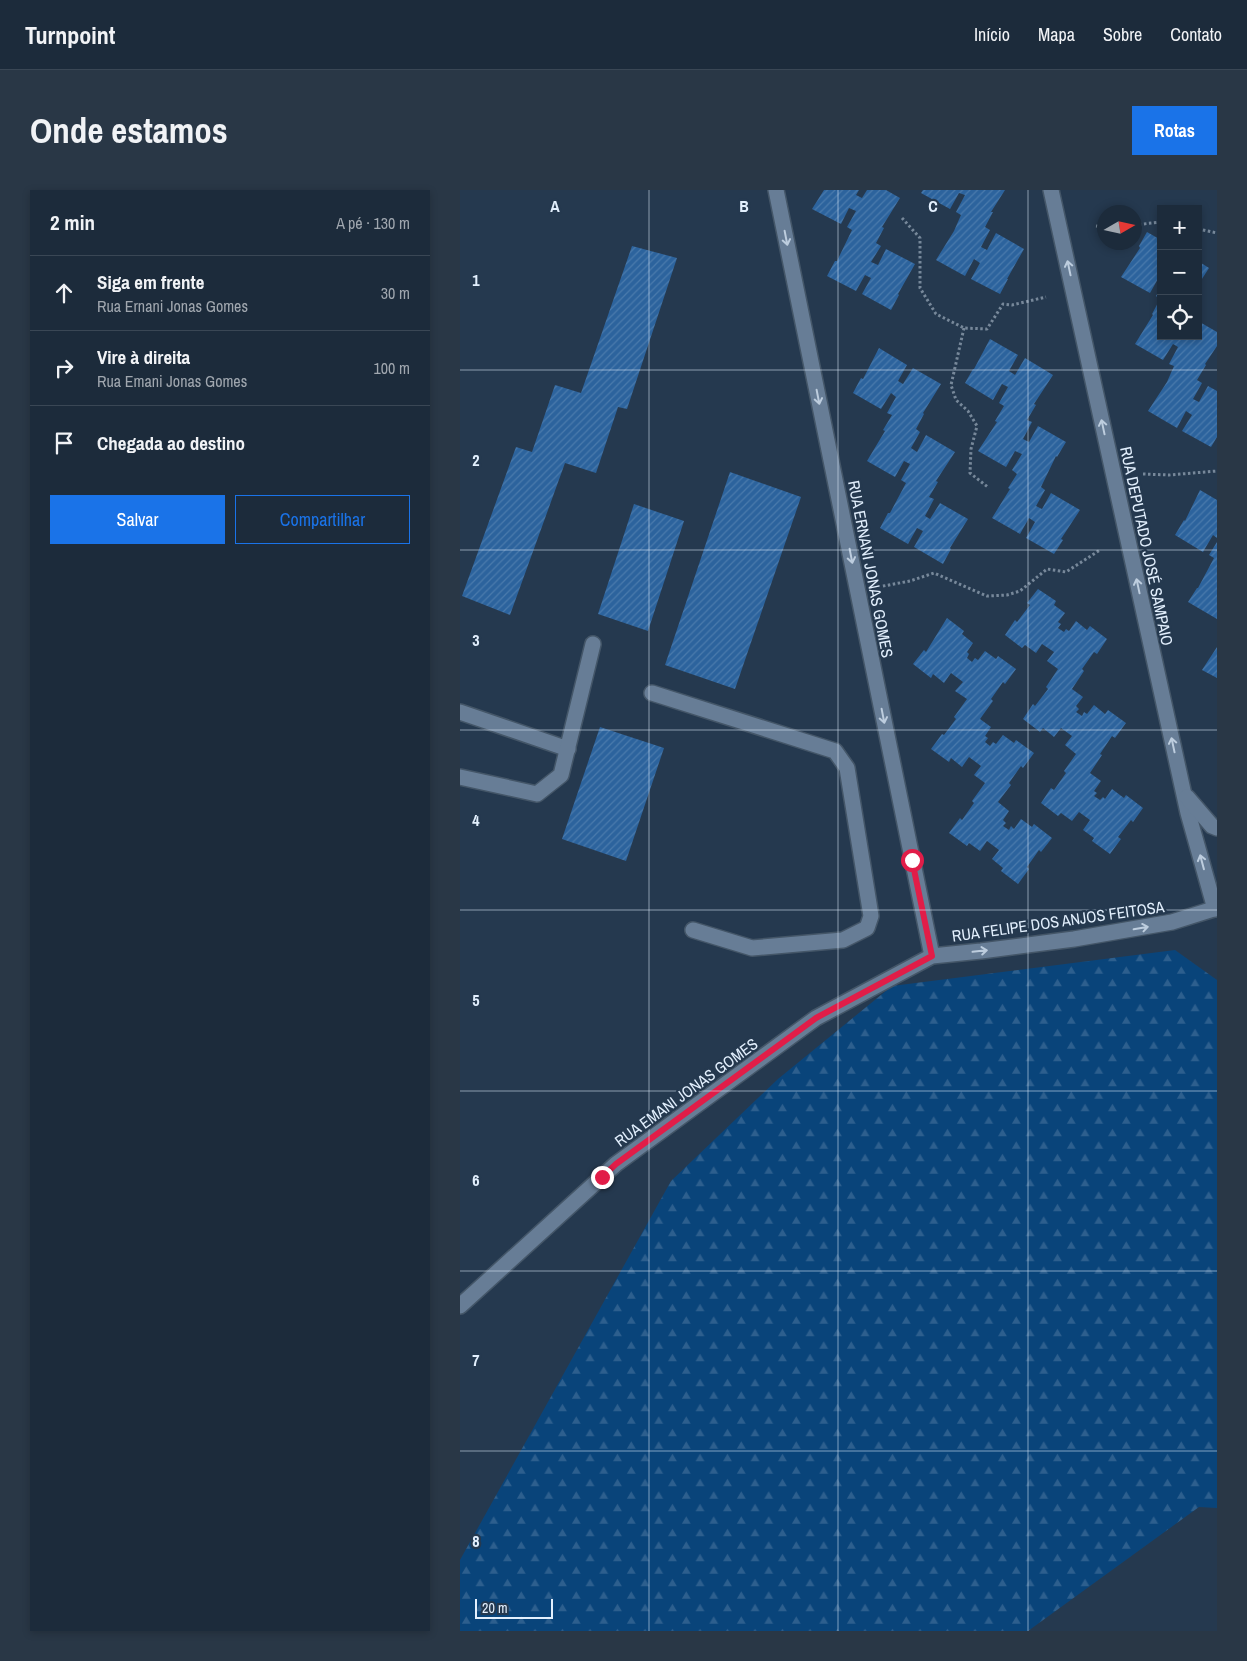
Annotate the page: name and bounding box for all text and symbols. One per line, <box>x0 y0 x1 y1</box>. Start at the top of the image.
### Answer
text: Turnpoint <box>25 19 115 51</box>
text: Início <box>974 22 1010 47</box>
text: Mapa <box>1038 22 1075 47</box>
text: Sobre <box>1103 22 1142 47</box>
text: Contato <box>1170 22 1222 47</box>
button: Rotas <box>1132 106 1217 155</box>
text: Onde estamos <box>30 107 228 154</box>
text: A <box>550 195 560 217</box>
text: B <box>739 195 749 217</box>
text: C <box>928 195 938 217</box>
north arrow <box>1097 205 1142 250</box>
map controls <box>1157 205 1202 340</box>
button: + <box>1157 205 1202 250</box>
text: 2 min <box>50 208 95 237</box>
text: A pé · 130 m <box>336 212 410 234</box>
one-way arrow <box>782 229 791 245</box>
button: − <box>1157 250 1202 295</box>
one-way arrow <box>1063 261 1073 277</box>
text: Siga em frente <box>97 269 204 295</box>
text: 1 <box>472 269 480 291</box>
icon: ahead <box>50 279 78 307</box>
text: 30 m <box>381 282 410 304</box>
text: Rua Ernani Jonas Gomes <box>97 295 248 317</box>
button: locate <box>1157 295 1202 340</box>
text: Vire à direita <box>97 344 190 370</box>
icon: right <box>50 354 78 382</box>
text: 100 m <box>374 357 410 379</box>
text: Rua Emani Jonas Gomes <box>97 370 247 392</box>
one-way arrow <box>814 389 824 405</box>
one-way arrow <box>1098 420 1108 436</box>
icon: arrive <box>50 429 78 457</box>
text: Chegada ao destino <box>97 430 245 456</box>
street label: RUA DEPUTADO JOSÉ SAMPAIO <box>1115 444 1179 648</box>
text: 2 <box>472 449 480 471</box>
street label: RUA ERNANI JONAS GOMES <box>843 479 899 660</box>
button: Salvar <box>50 495 225 544</box>
button: Compartilhar <box>235 495 410 544</box>
one-way arrow <box>846 548 856 564</box>
one-way arrow <box>1133 578 1142 594</box>
text: 3 <box>472 629 480 651</box>
one-way arrow <box>879 707 888 723</box>
one-way arrow <box>1168 737 1177 753</box>
text: 4 <box>472 809 480 831</box>
route start <box>901 849 924 872</box>
one-way arrow <box>1197 854 1207 870</box>
street label: RUA FELIPE DOS ANJOS FEITOSA <box>950 895 1166 947</box>
one-way arrow <box>1133 922 1149 932</box>
one-way arrow <box>972 946 988 956</box>
text: 5 <box>472 989 480 1011</box>
street label: RUA EMANI JONAS GOMES <box>610 1032 762 1151</box>
route end <box>591 1166 614 1189</box>
text: 6 <box>472 1169 480 1191</box>
text: 7 <box>472 1349 480 1371</box>
text: 8 <box>472 1530 480 1552</box>
scale bar <box>475 1596 552 1619</box>
text: 20 m <box>482 1599 508 1617</box>

